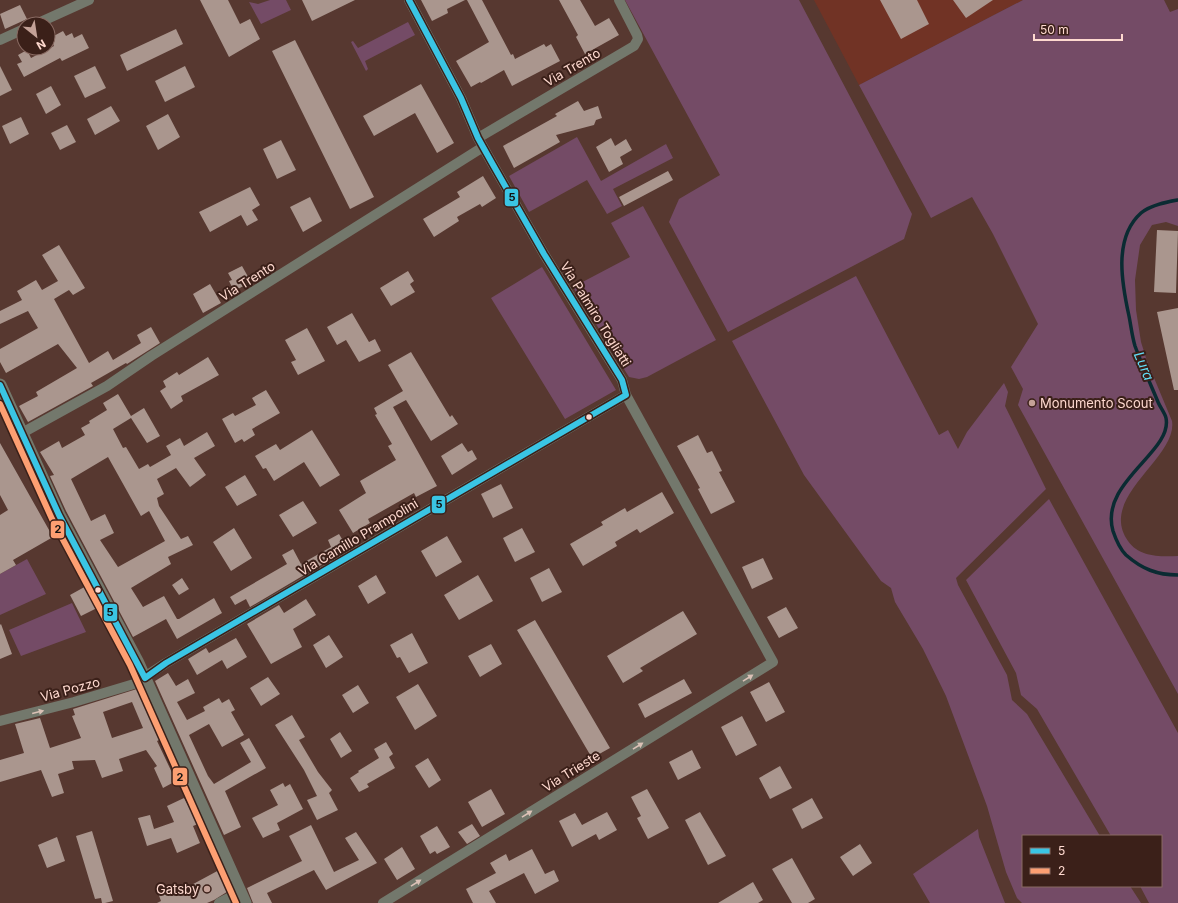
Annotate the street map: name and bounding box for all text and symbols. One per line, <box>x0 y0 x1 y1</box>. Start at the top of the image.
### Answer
north arrow <box>16 16 56 56</box>
scale bar <box>1034 16 1122 42</box>
text: 50 m <box>1040 22 1069 37</box>
text: N <box>34 37 48 53</box>
street label: Via Trento <box>541 44 603 90</box>
line badge: 5 <box>504 188 519 207</box>
text: 5 <box>508 190 516 204</box>
street label: Via Trento <box>216 258 278 304</box>
street label: Via Palmiro Togliatti <box>557 259 635 369</box>
water label: Lura <box>1131 349 1158 383</box>
place label: Monumento Scout <box>1040 395 1153 411</box>
marker: Monumento Scout <box>1027 398 1037 408</box>
unlabelled marker <box>584 412 594 422</box>
street label: Via Camillo Prampolini <box>295 495 421 579</box>
line badge: 5 <box>431 495 446 514</box>
text: 5 <box>435 497 443 511</box>
line badge: 2 <box>50 520 65 539</box>
text: 2 <box>55 522 62 536</box>
unlabelled marker <box>93 585 103 595</box>
line badge: 5 <box>103 603 118 622</box>
text: 5 <box>106 605 114 619</box>
street label: Via Pozzo <box>39 673 102 705</box>
one-way arrow <box>742 674 754 681</box>
one-way arrow <box>32 708 44 714</box>
one-way arrow <box>633 742 643 750</box>
street label: Via Trieste <box>539 747 603 795</box>
line badge: 2 <box>172 767 188 786</box>
text: 2 <box>177 770 184 784</box>
one-way arrow <box>521 811 533 818</box>
legend <box>1022 835 1162 887</box>
text: 5 <box>1058 843 1065 858</box>
text: 2 <box>1058 863 1065 878</box>
one-way arrow <box>410 879 422 886</box>
place label: Gatsby <box>156 881 199 897</box>
marker: Gatsby <box>202 884 212 894</box>

